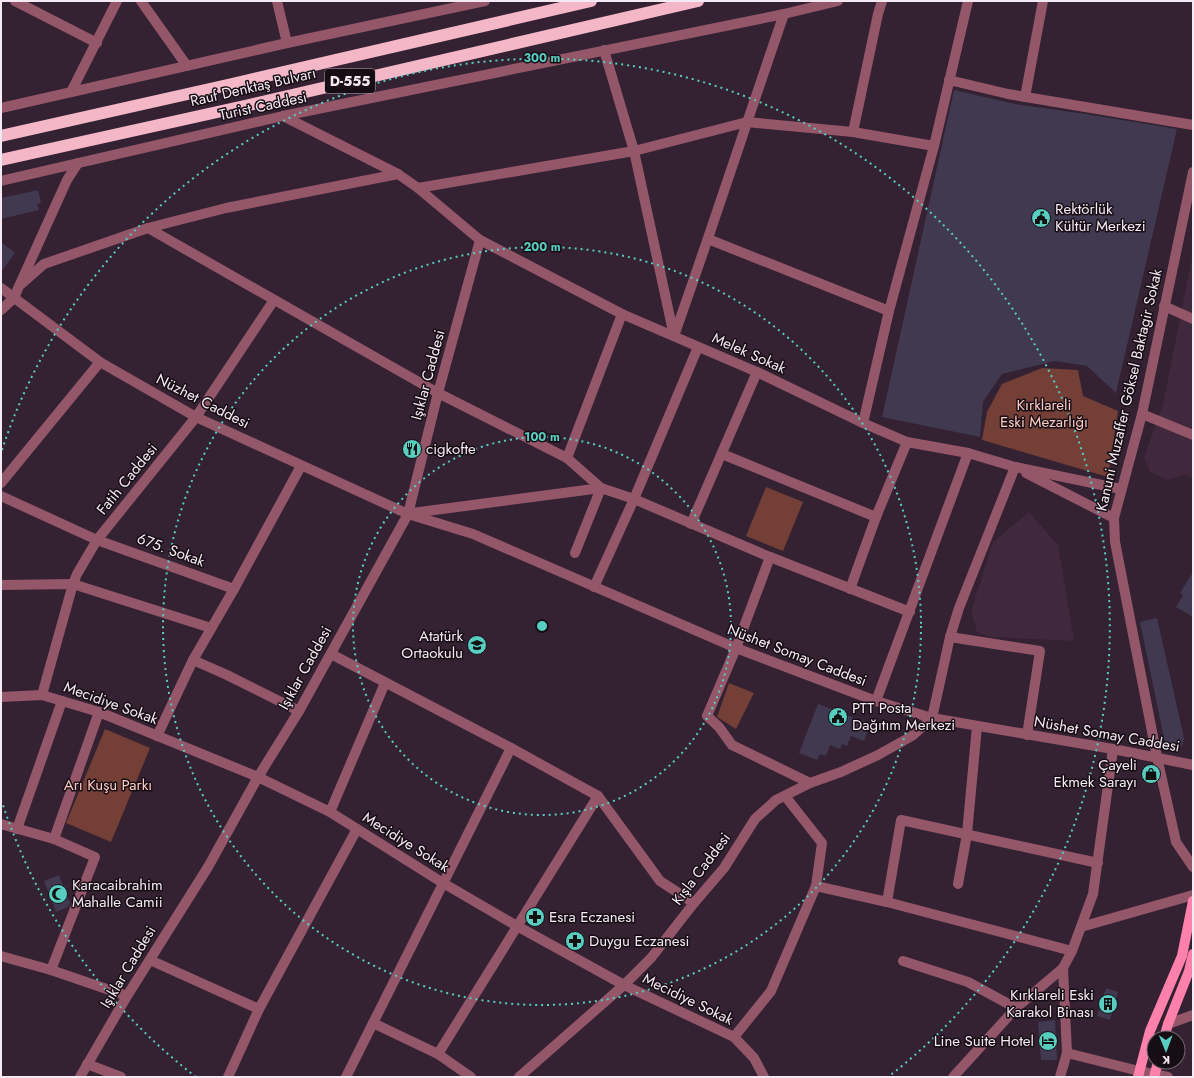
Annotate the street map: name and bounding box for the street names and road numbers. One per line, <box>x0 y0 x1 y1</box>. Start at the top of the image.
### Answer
street label: Rauf Denktaş Bulvarı <box>188 62 318 112</box>
road number: D-555 <box>325 69 375 93</box>
street label: Turist Caddesi <box>217 86 309 126</box>
street label: Kanuni Muzaffer Göksel Baktagir Sokak <box>1090 266 1168 513</box>
street label: Işıklar Caddesi <box>405 327 451 423</box>
street label: Melek Sokak <box>708 327 790 379</box>
street label: Nüzhet Caddesi <box>152 368 254 434</box>
street label: Fatih Caddesi <box>91 439 163 519</box>
street label: 675. Sokak <box>134 528 208 573</box>
street label: Nüshet Somay Caddesi <box>724 618 870 692</box>
street label: Işıklar Caddesi <box>273 622 337 714</box>
street label: Mecidiye Sokak <box>61 676 162 730</box>
street label: Nüshet Somay Caddesi <box>1032 710 1182 758</box>
street label: Mecidiye Sokak <box>358 806 454 878</box>
street label: Kışla Caddesi <box>666 828 736 910</box>
street label: Işıklar Caddesi <box>95 922 161 1012</box>
street label: Mecidiye Sokak <box>639 967 738 1031</box>

